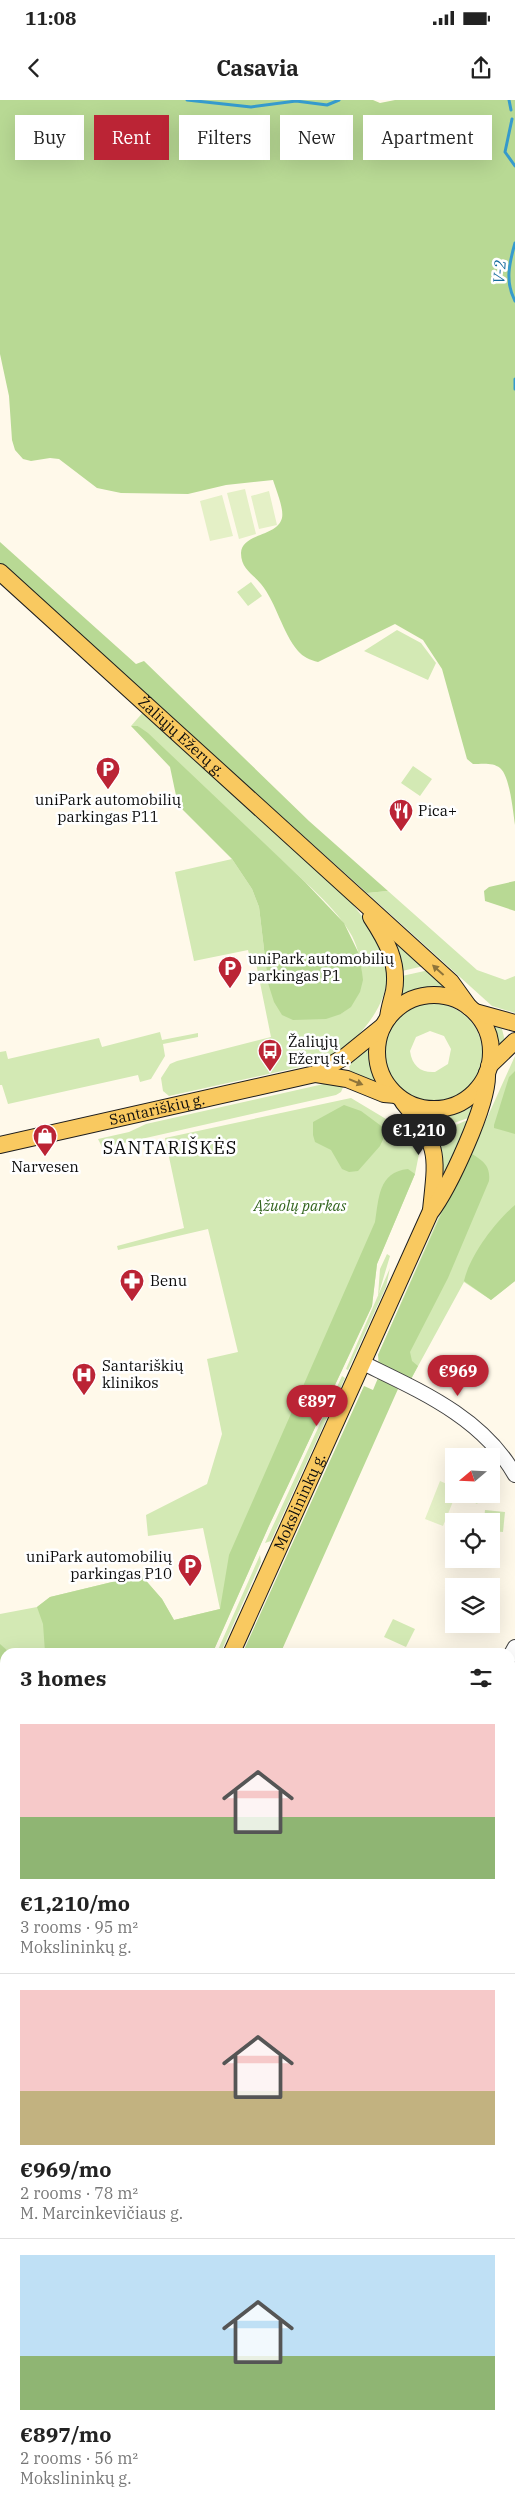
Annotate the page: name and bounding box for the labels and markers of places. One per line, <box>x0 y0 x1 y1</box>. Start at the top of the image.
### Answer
parking icon: uniPark automobilių parkingas P11 <box>95 756 121 790</box>
place label: uniPark automobilių parkingas P11 <box>35 790 182 826</box>
restaurant icon: Pica+ <box>388 798 414 832</box>
place label: Pica+ <box>418 801 457 820</box>
place label: uniPark automobilių parkingas P1 <box>248 949 395 985</box>
parking icon: uniPark automobilių parkingas P1 <box>217 955 243 989</box>
place label: Žaliųjų Ežerų st. <box>288 1032 350 1068</box>
bus stop icon: Žaliųjų Ežerų st. <box>257 1038 283 1072</box>
pin: €1,210 <box>378 1114 460 1156</box>
shop icon: Narvesen <box>32 1123 58 1157</box>
place label: Narvesen <box>11 1157 79 1176</box>
pharmacy icon: Benu <box>119 1268 145 1302</box>
place label: Benu <box>150 1271 187 1290</box>
pin: €969 <box>428 1354 488 1397</box>
place label: Santariškių klinikos <box>102 1356 184 1392</box>
hospital icon: Santariškių klinikos <box>71 1362 97 1396</box>
pin: €897 <box>287 1384 347 1427</box>
place label: uniPark automobilių parkingas P10 <box>26 1547 173 1583</box>
parking icon: uniPark automobilių parkingas P10 <box>177 1553 203 1587</box>

